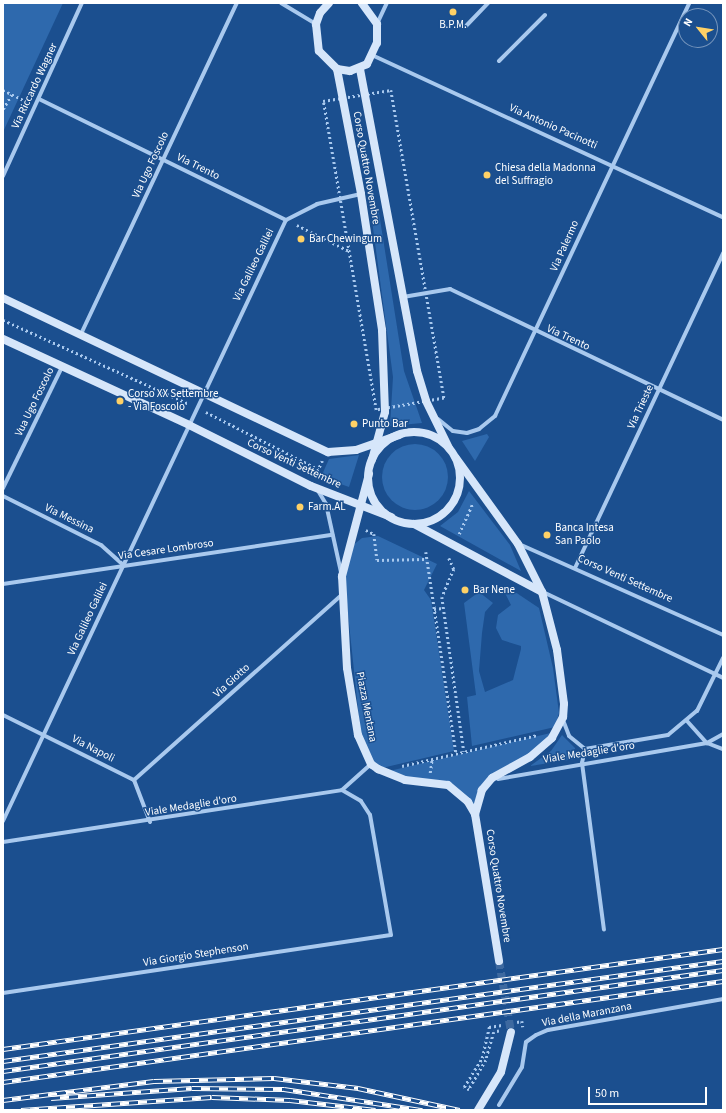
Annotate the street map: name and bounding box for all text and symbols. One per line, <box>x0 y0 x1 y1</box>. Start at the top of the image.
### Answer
marker: B.P.M. <box>448 7 458 17</box>
north arrow <box>678 8 718 48</box>
text: N <box>680 15 696 29</box>
place label: B.P.M. <box>439 18 467 32</box>
street label: Via Riccardo Wagner <box>9 41 61 131</box>
street label: Via Antonio Pacinotti <box>507 102 599 152</box>
street label: Corso Quattro Novembre <box>350 110 382 226</box>
street label: Via Ugo Foscolo <box>130 130 172 200</box>
street label: Via Trento <box>174 151 222 183</box>
place label: Chiesa della Madonna del Suffragio <box>495 162 596 188</box>
marker: Chiesa della Madonna del Suffragio <box>482 170 492 180</box>
street label: Via Palermo <box>548 218 582 274</box>
street label: Via Galileo Galilei <box>231 227 277 303</box>
place label: Bar Chewingum <box>309 232 382 246</box>
marker: Bar Chewingum <box>296 234 306 244</box>
street label: Via Trento <box>544 322 592 354</box>
street label: Vua Ugo Foscolo <box>13 365 57 439</box>
street label: Via Trieste <box>625 383 657 431</box>
place label: Corso XX Settembre - Via Foscolo <box>128 388 218 414</box>
marker: Corso XX Settembre - Via Foscolo <box>115 396 125 406</box>
place label: Punto Bar <box>362 417 408 431</box>
marker: Punto Bar <box>349 419 359 429</box>
street label: Corso Venti Settembre <box>245 436 343 492</box>
place label: Farm.AL <box>308 500 346 514</box>
street label: Via Messina <box>42 501 96 537</box>
marker: Farm.AL <box>295 502 305 512</box>
place label: Banca Intesa San Paolo <box>555 522 614 548</box>
marker: Banca Intesa San Paolo <box>542 530 552 540</box>
street label: Via Cesare Lombroso <box>118 537 214 563</box>
street label: Corso Venti Settembre <box>575 552 675 606</box>
street label: Via Galileo Galilei <box>65 580 111 658</box>
place label: Bar Nene <box>473 583 515 597</box>
marker: Bar Nene <box>460 585 470 595</box>
street label: Via Giotto <box>211 661 253 701</box>
street label: Piazza Mentana <box>353 671 379 743</box>
street label: Via Napoli <box>69 733 117 765</box>
street label: Viale Medaglie d'oro <box>542 739 636 767</box>
street label: Viale Medaglie d'oro <box>144 792 238 820</box>
street label: Corso Quattro Novembre <box>483 828 513 944</box>
street label: Via Giorgio Stephenson <box>142 940 250 970</box>
street label: Via della Maranzana <box>541 1000 633 1030</box>
scale bar <box>590 1079 709 1105</box>
text: 50 m <box>595 1085 619 1102</box>

